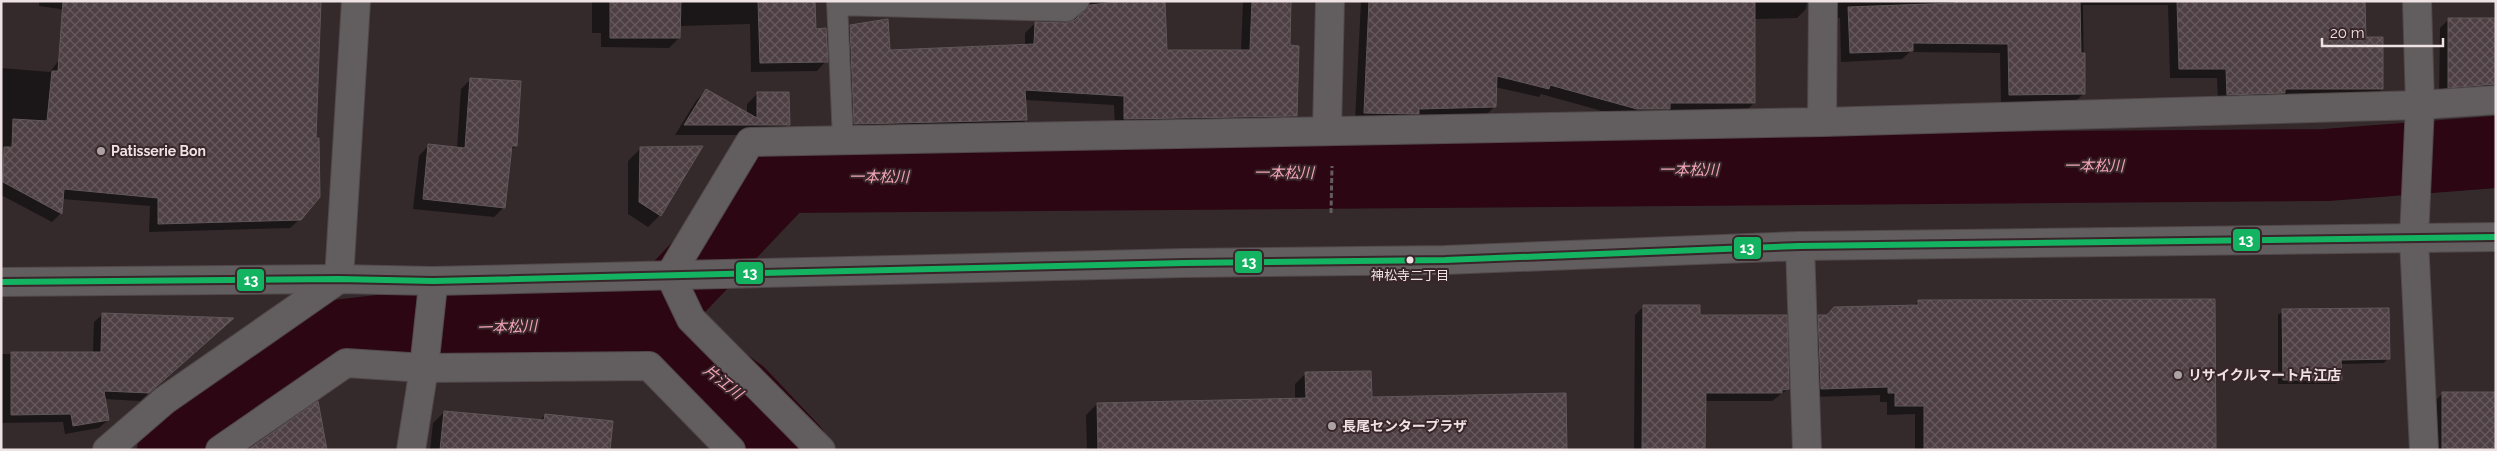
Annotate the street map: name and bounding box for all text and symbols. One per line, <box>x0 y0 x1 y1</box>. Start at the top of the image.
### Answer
scale bar <box>2322 15 2443 47</box>
text: 20 m <box>2330 24 2365 42</box>
place label: Patisserie Bon <box>111 143 206 159</box>
marker: Patisserie Bon <box>95 145 107 157</box>
water label: 一本松川 <box>2064 157 2126 175</box>
water label: 一本松川 <box>1659 161 1721 179</box>
water label: 一本松川 <box>1254 164 1316 182</box>
water label: 一本松川 <box>849 168 911 186</box>
line badge: 13 <box>2232 228 2261 252</box>
text: 13 <box>2239 232 2254 248</box>
line badge: 13 <box>1733 236 1762 260</box>
text: 13 <box>1740 240 1755 256</box>
line badge: 13 <box>1234 250 1263 274</box>
text: 13 <box>1242 254 1257 270</box>
marker: 神松寺二丁目 <box>1405 255 1415 265</box>
line badge: 13 <box>735 261 764 285</box>
text: 13 <box>743 265 758 281</box>
line badge: 13 <box>236 268 265 292</box>
place label: 神松寺二丁目 <box>1371 268 1449 283</box>
text: 13 <box>244 272 259 288</box>
water label: 一本松川 <box>477 317 539 337</box>
water label: 片江川 <box>700 361 748 404</box>
place label: リサイクルマート片江店 <box>2188 367 2341 383</box>
marker: リサイクルマート片江店 <box>2172 369 2184 381</box>
place label: 長尾センタープラザ <box>1342 418 1467 434</box>
marker: 長尾センタープラザ <box>1326 420 1338 432</box>

